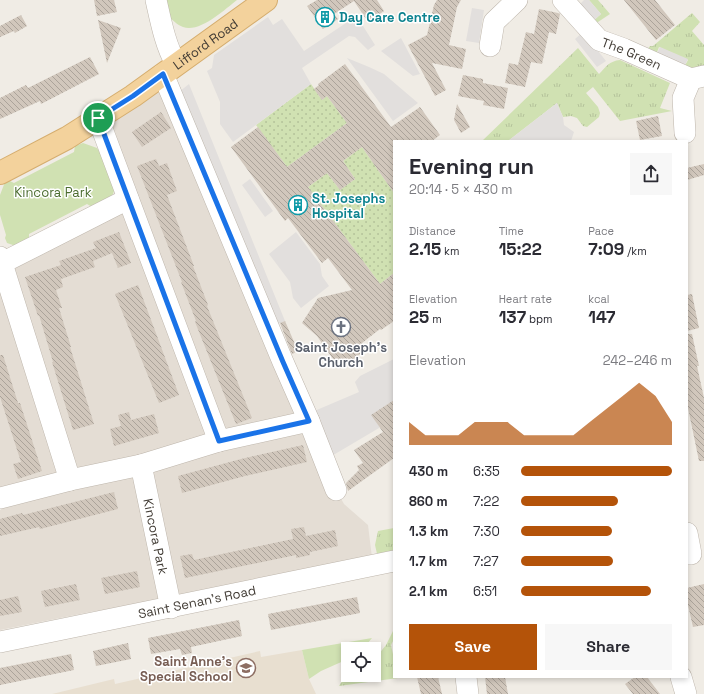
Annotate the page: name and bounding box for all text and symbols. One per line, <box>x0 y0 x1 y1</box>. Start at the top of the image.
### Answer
building icon: Day Care Centre <box>314 6 336 28</box>
place label: Day Care Centre <box>339 9 440 26</box>
street label: Lifford Road <box>170 15 242 73</box>
street label: The Green <box>599 34 664 74</box>
pin <box>81 101 115 135</box>
icon: arrive <box>87 107 109 129</box>
text: Evening run <box>409 152 534 180</box>
button: share <box>630 153 672 195</box>
text: 20:14 · 5 × 430 m <box>409 181 513 198</box>
park label: Kincora Park <box>14 184 92 201</box>
place label: St. Josephs Hospital <box>312 190 386 222</box>
building icon: St. Josephs Hospital <box>287 194 309 216</box>
text: Distance <box>409 224 456 238</box>
text: Time <box>499 224 524 238</box>
text: Pace <box>588 224 614 238</box>
text: 2.15 <box>409 238 441 260</box>
text: 15:22 <box>499 238 542 260</box>
text: 7:09 <box>588 238 624 260</box>
text: km <box>441 244 459 258</box>
text: /km <box>624 244 647 258</box>
text: Elevation <box>409 292 457 306</box>
text: Heart rate <box>499 292 552 306</box>
text: kcal <box>588 292 610 306</box>
text: 25 <box>409 306 429 328</box>
text: 137 <box>499 306 526 328</box>
text: 147 <box>588 306 616 328</box>
text: m <box>429 312 442 326</box>
text: bpm <box>526 312 553 326</box>
church icon: Saint Joseph's Church <box>330 316 352 338</box>
place label: Saint Joseph's Church <box>295 339 387 371</box>
text: Elevation <box>409 352 466 369</box>
text: 242–246 m <box>603 352 672 369</box>
text: 430 m <box>409 463 448 480</box>
text: 6:35 <box>473 463 500 480</box>
text: 860 m <box>409 493 448 510</box>
text: 7:22 <box>473 493 499 510</box>
street label: Kincora Park <box>139 497 172 576</box>
text: 1.3 km <box>409 523 448 540</box>
text: 7:30 <box>473 523 500 540</box>
text: 1.7 km <box>409 553 447 570</box>
text: 7:27 <box>473 553 499 570</box>
street label: Saint Senan's Road <box>137 582 257 622</box>
text: 2.1 km <box>409 583 448 600</box>
text: 6:51 <box>473 583 497 600</box>
button: Save <box>409 624 537 670</box>
button: Share <box>545 624 672 670</box>
map controls <box>341 642 381 682</box>
button: locate <box>341 642 381 682</box>
place label: Saint Anne's Special School <box>140 653 232 685</box>
school or university icon: Saint Anne's Special School <box>235 657 257 679</box>

